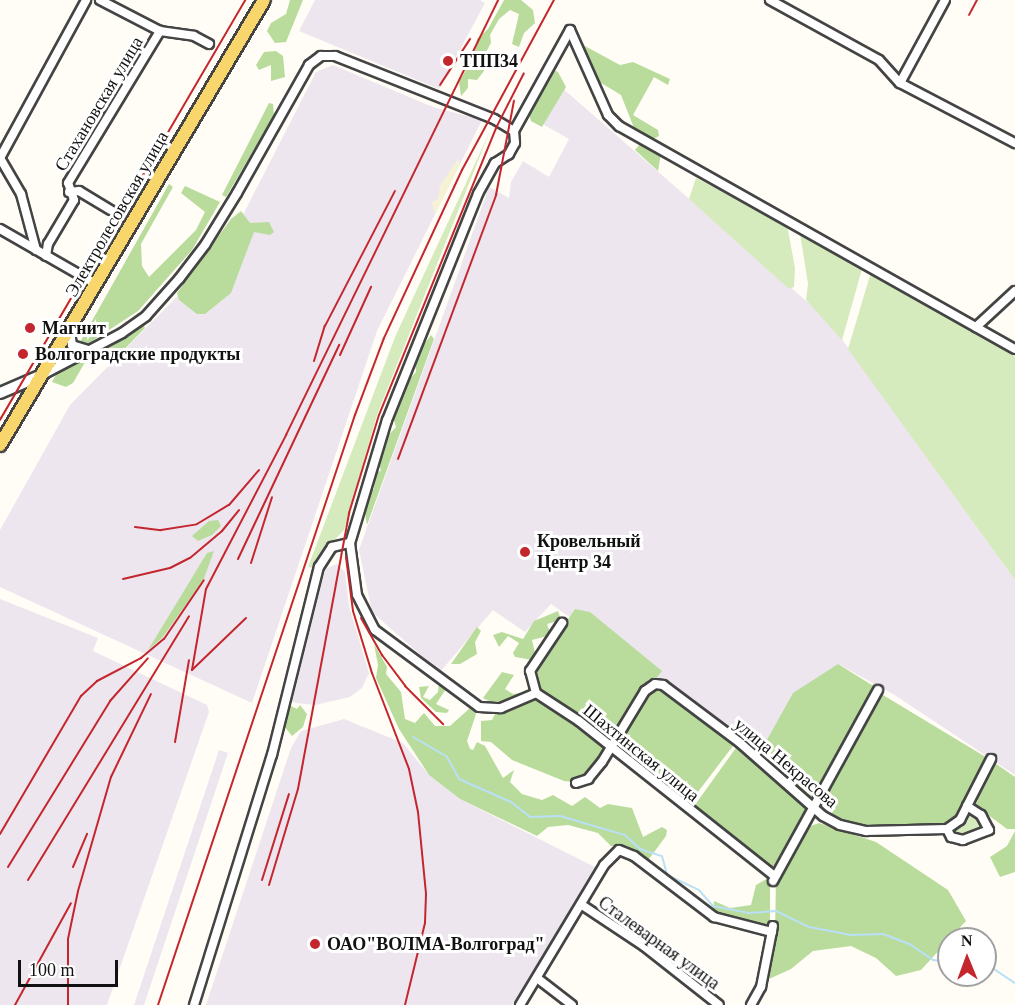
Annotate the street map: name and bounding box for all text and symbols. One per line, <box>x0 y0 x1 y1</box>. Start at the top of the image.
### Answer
street label: Стахановская улица <box>50 33 148 175</box>
place label: ТПП34 <box>460 50 518 72</box>
marker: ТПП34 <box>441 54 455 68</box>
street label: Электролесовская улица <box>61 127 173 301</box>
place label: Магнит <box>42 317 106 339</box>
marker: Магнит <box>23 321 37 335</box>
place label: Волгоградские продукты <box>35 343 240 365</box>
marker: Волгоградские продукты <box>16 347 30 361</box>
place label: Кровельный Центр 34 <box>537 531 641 574</box>
marker: Кровельный Центр 34 <box>518 545 532 559</box>
street label: Шахтинская улица <box>578 699 704 807</box>
street label: улица Некрасова <box>730 713 842 813</box>
street label: Сталеварная улица <box>594 892 724 994</box>
north arrow <box>937 927 997 987</box>
text: N <box>961 932 973 949</box>
place label: ОАО"ВОЛМА-Волгоград" <box>327 933 545 955</box>
marker: ОАО"ВОЛМА-Волгоград" <box>308 937 322 951</box>
scale bar <box>21 948 122 986</box>
text: 100 m <box>29 960 75 980</box>

